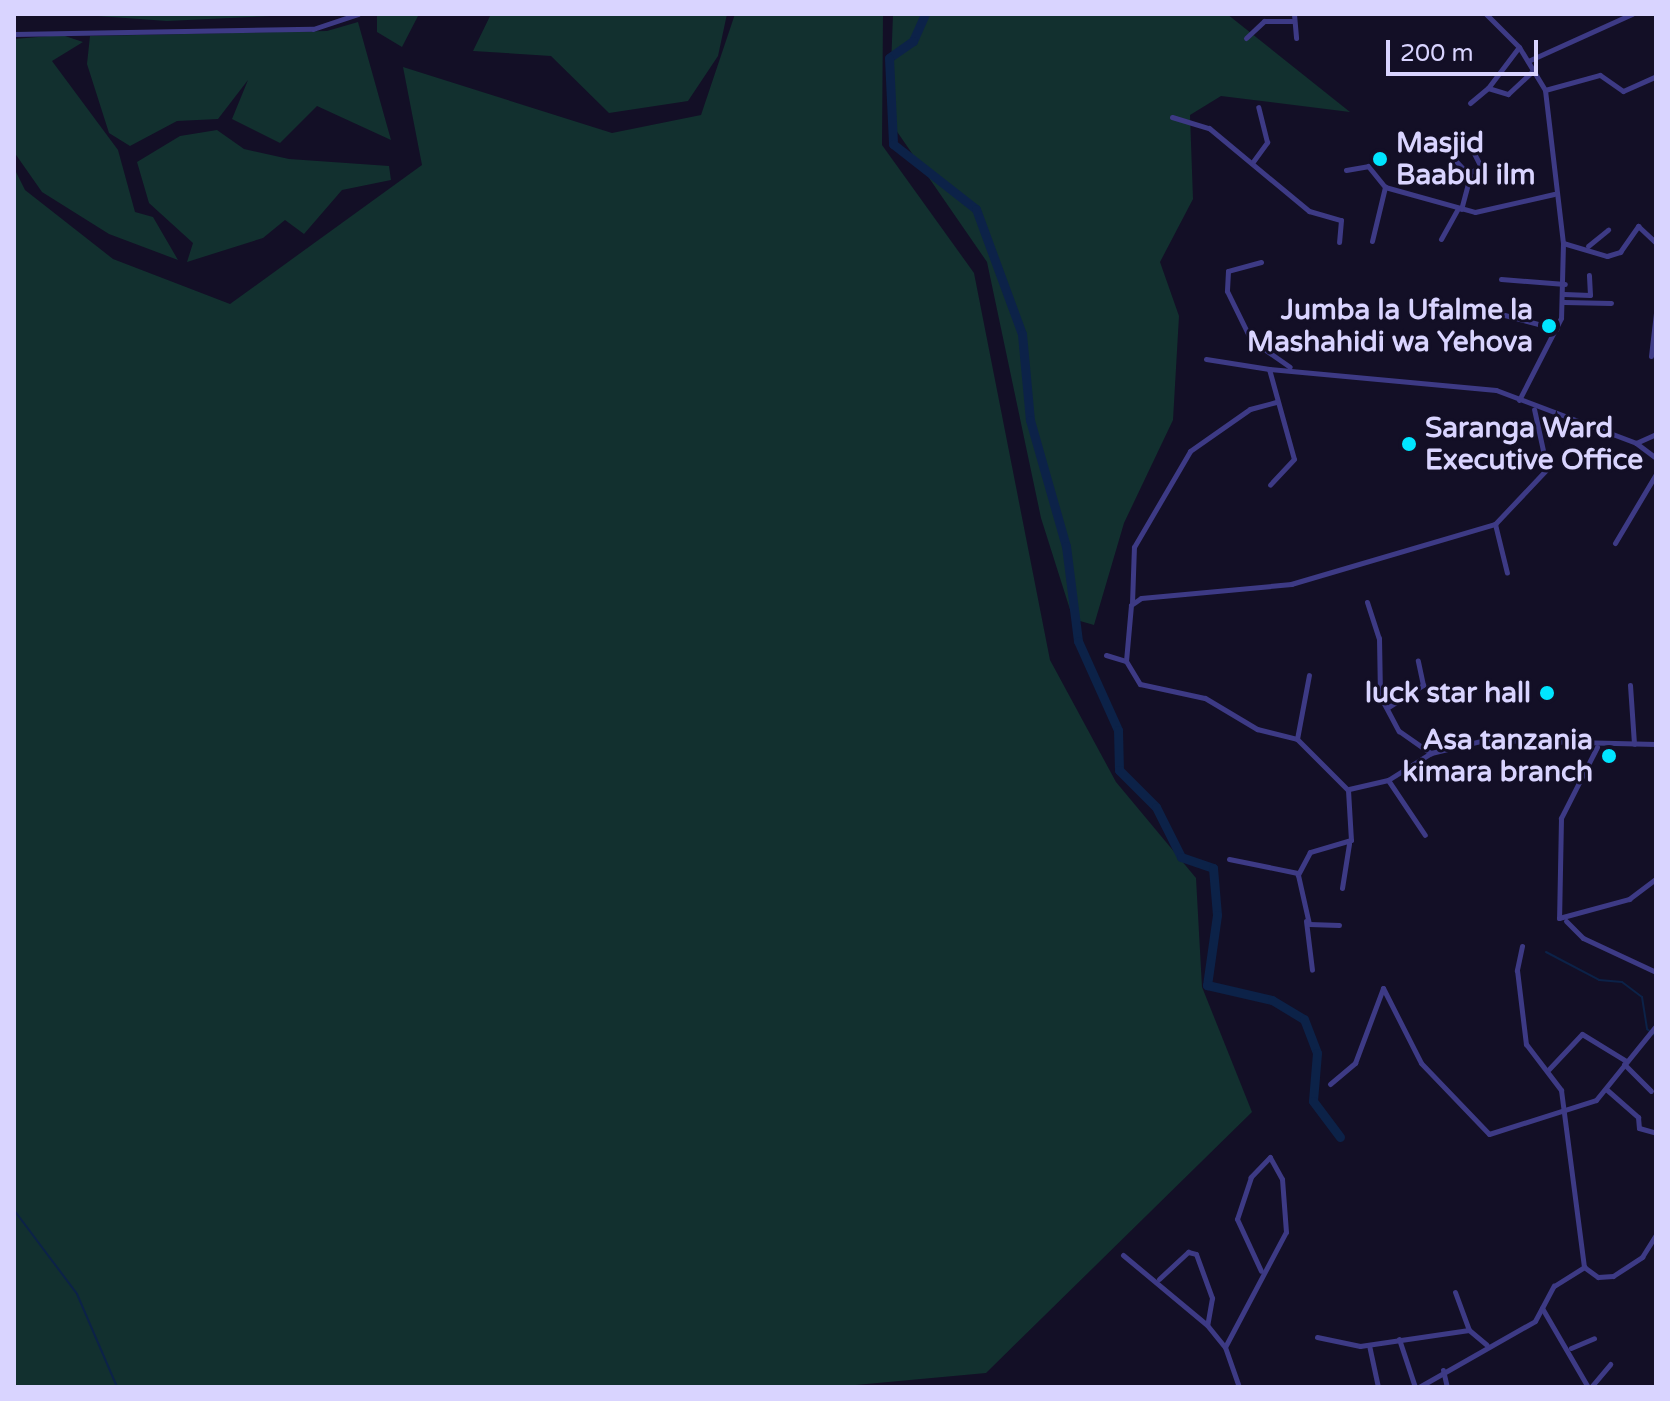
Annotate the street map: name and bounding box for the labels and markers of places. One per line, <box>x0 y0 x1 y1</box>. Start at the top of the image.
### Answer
place label: Masjid Baabul ilm <box>1396 126 1535 192</box>
marker: Masjid Baabul ilm <box>1371 150 1389 168</box>
place label: Jumba la Ufalme la Mashahidi wa Yehova <box>1247 293 1533 359</box>
marker: Jumba la Ufalme la Mashahidi wa Yehova <box>1540 317 1558 335</box>
place label: Saranga Ward Executive Office <box>1425 411 1643 477</box>
marker: Saranga Ward Executive Office <box>1400 435 1418 453</box>
place label: luck star hall <box>1365 676 1531 710</box>
marker: luck star hall <box>1538 684 1556 702</box>
place label: Asa tanzania kimara branch <box>1402 723 1593 789</box>
marker: Asa tanzania kimara branch <box>1600 747 1618 765</box>

